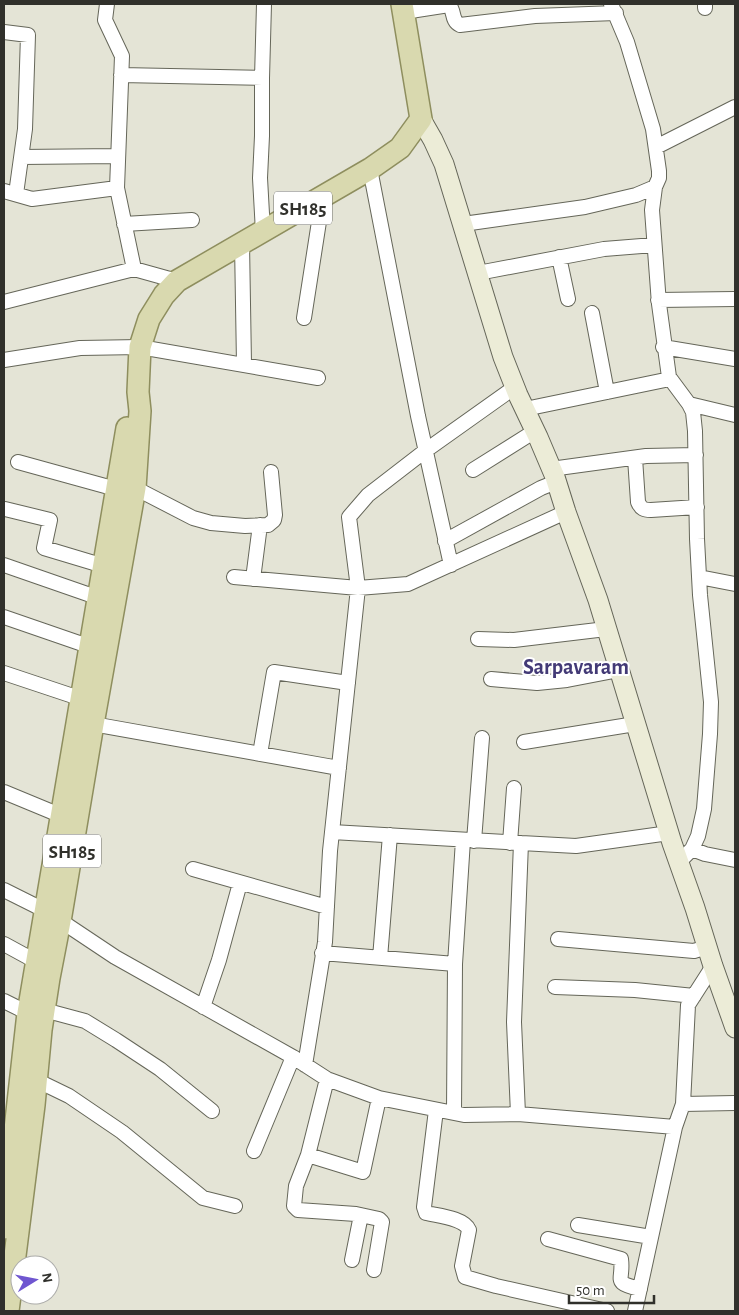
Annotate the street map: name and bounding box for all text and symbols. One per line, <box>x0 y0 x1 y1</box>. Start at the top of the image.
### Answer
road number: SH185 <box>274 192 332 224</box>
district label: Sarpavaram <box>523 656 629 678</box>
road number: SH185 <box>43 834 101 868</box>
north arrow <box>10 1255 60 1305</box>
text: N <box>39 1272 55 1284</box>
scale bar <box>569 1272 654 1304</box>
text: 50 m <box>576 1283 605 1298</box>

